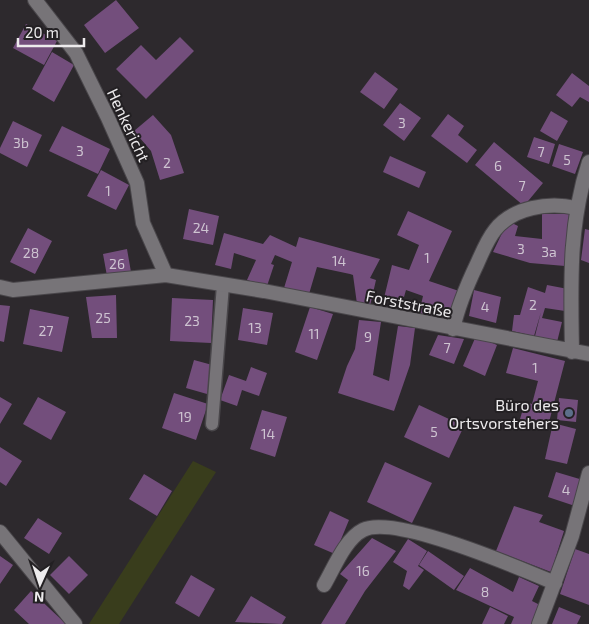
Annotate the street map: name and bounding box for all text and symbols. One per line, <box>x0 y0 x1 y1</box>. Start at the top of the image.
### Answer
scale bar <box>18 15 84 47</box>
text: 20 m <box>25 23 59 41</box>
street label: Henkericht <box>104 85 154 165</box>
house number: 3 <box>398 114 406 131</box>
house number: 3b <box>13 134 29 151</box>
house number: 3 <box>76 142 84 159</box>
house number: 7 <box>537 143 545 160</box>
house number: 5 <box>563 151 571 168</box>
house number: 2 <box>163 154 171 171</box>
house number: 6 <box>494 157 502 174</box>
house number: 7 <box>518 177 526 194</box>
house number: 1 <box>105 182 111 199</box>
house number: 24 <box>193 219 209 236</box>
house number: 3 <box>517 240 525 257</box>
house number: 3a <box>541 243 557 260</box>
house number: 28 <box>23 244 39 261</box>
house number: 1 <box>424 249 430 266</box>
house number: 14 <box>332 252 346 269</box>
house number: 26 <box>109 255 125 272</box>
street label: Forststraße <box>365 285 453 321</box>
house number: 2 <box>529 296 537 313</box>
house number: 4 <box>481 298 489 315</box>
house number: 25 <box>95 309 111 326</box>
house number: 23 <box>184 312 200 329</box>
house number: 13 <box>248 319 262 336</box>
house number: 27 <box>38 322 54 339</box>
house number: 11 <box>308 325 320 342</box>
house number: 9 <box>364 328 372 345</box>
house number: 7 <box>443 339 451 356</box>
house number: 1 <box>532 359 538 376</box>
place label: Büro des Ortsvorstehers <box>449 395 559 432</box>
marker: Büro des Ortsvorstehers <box>563 407 575 419</box>
house number: 19 <box>178 408 192 425</box>
house number: 5 <box>430 423 438 440</box>
house number: 14 <box>261 425 275 442</box>
house number: 4 <box>562 481 570 498</box>
north arrow <box>15 559 65 609</box>
house number: 16 <box>356 562 370 579</box>
house number: 8 <box>481 583 489 600</box>
text: N <box>34 589 45 606</box>

